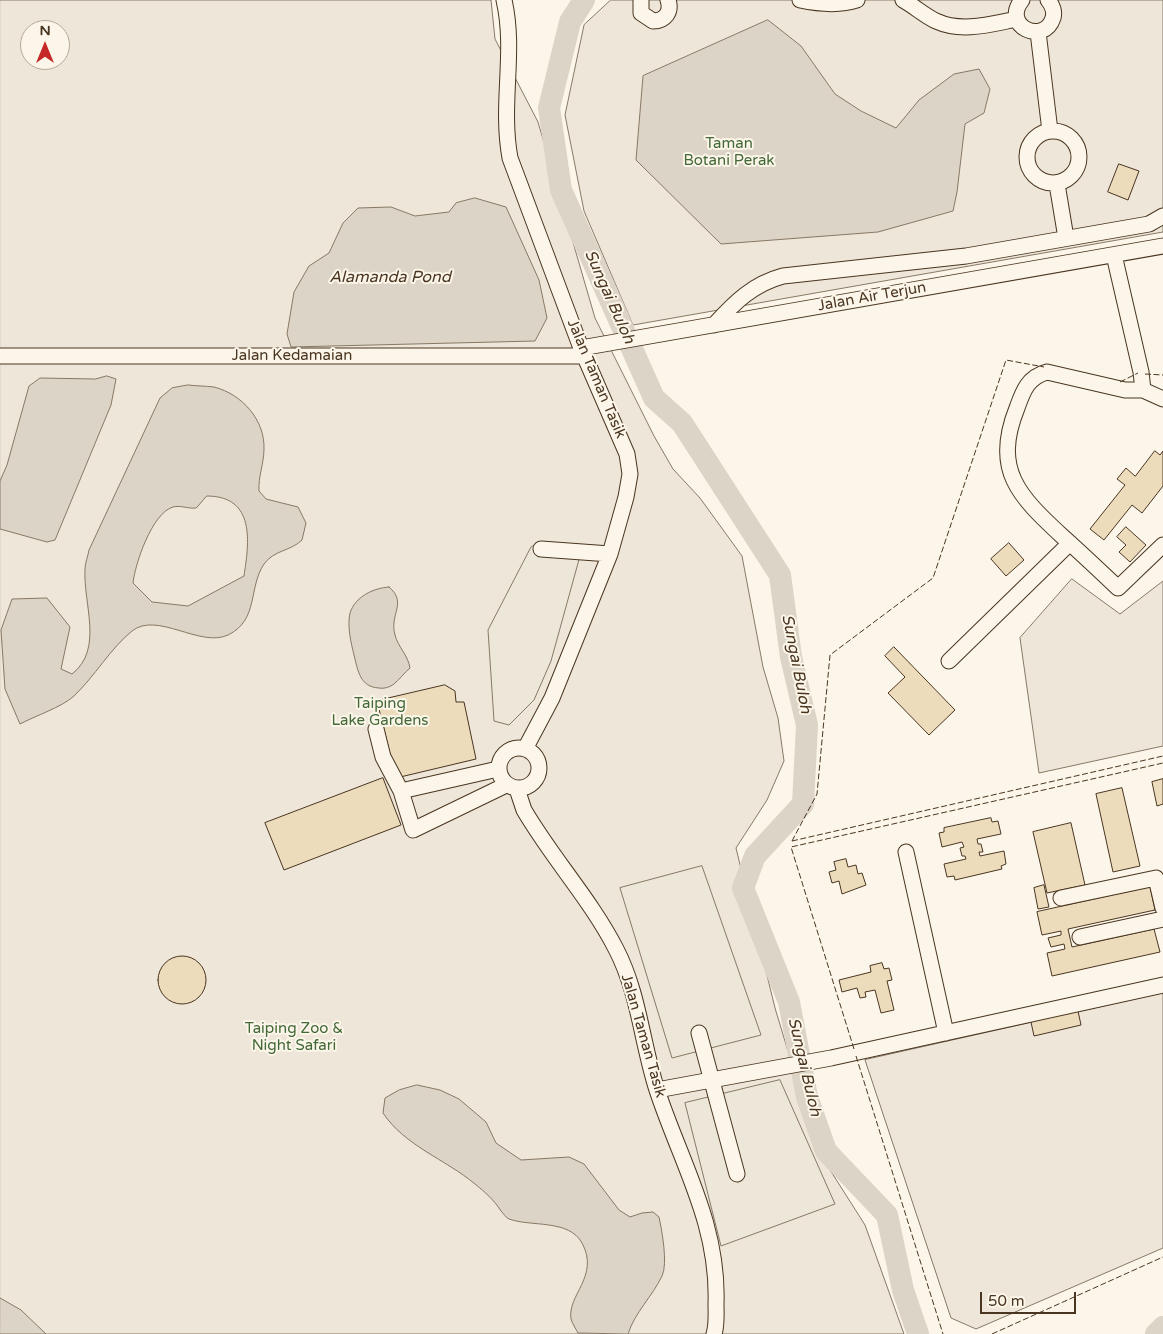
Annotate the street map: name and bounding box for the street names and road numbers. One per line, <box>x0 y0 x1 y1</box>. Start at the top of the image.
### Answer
street label: Jalan Air Terjun <box>816 279 928 315</box>
street label: Jalan Taman Tasik <box>563 317 629 441</box>
street label: Jalan Kedamaian <box>232 347 352 365</box>
street label: Jalan Taman Tasik <box>617 972 669 1100</box>

